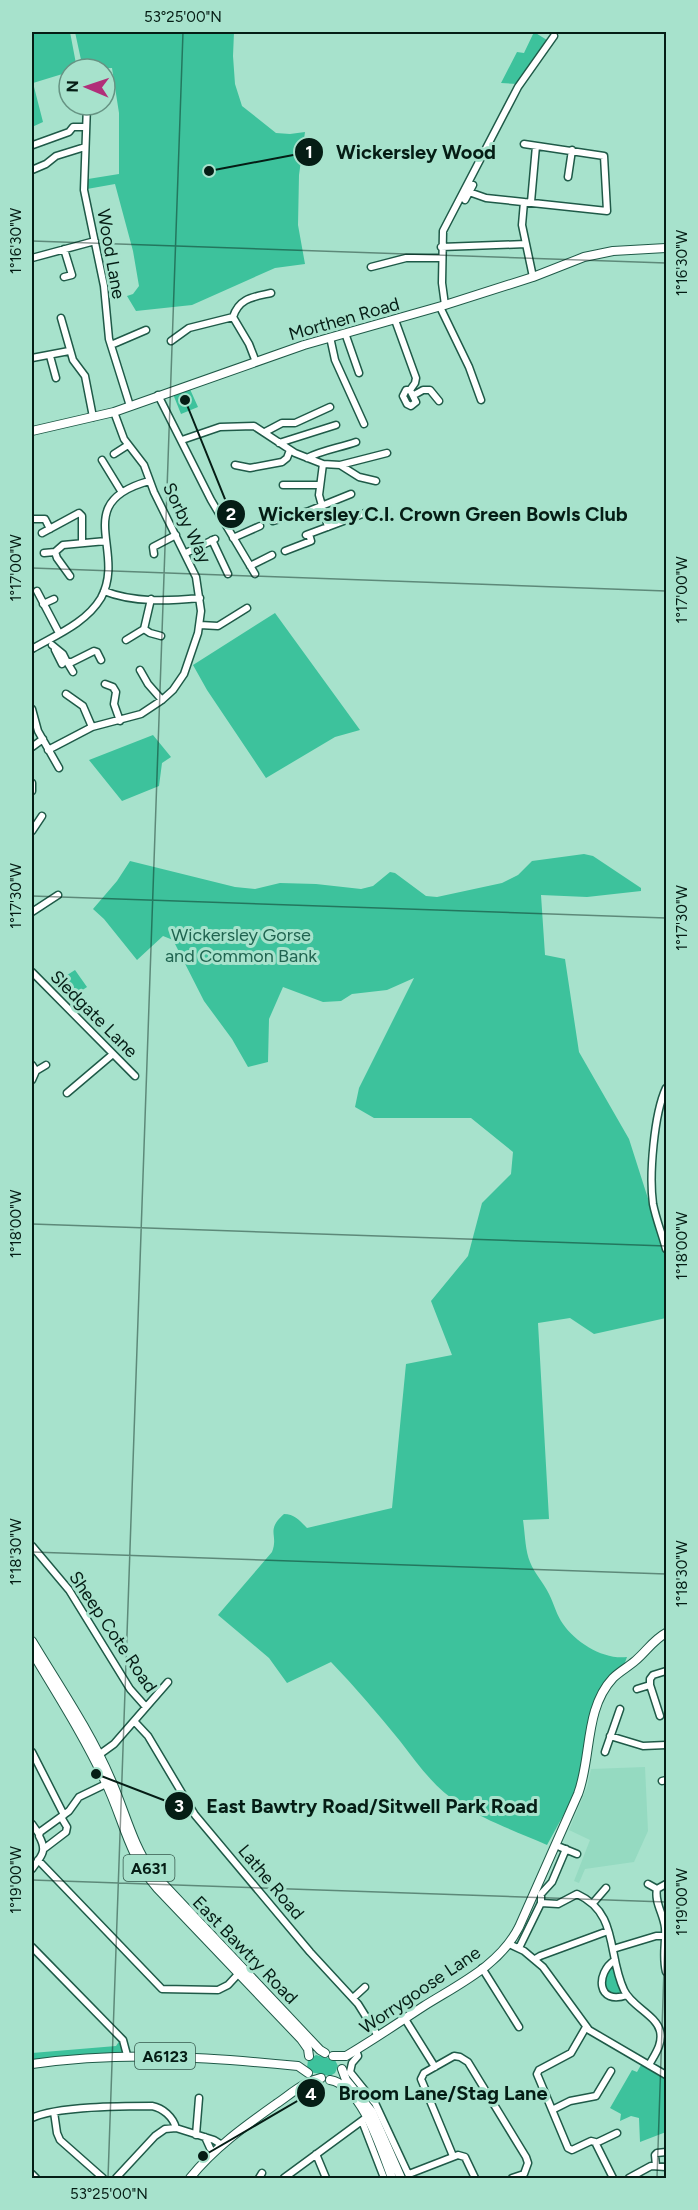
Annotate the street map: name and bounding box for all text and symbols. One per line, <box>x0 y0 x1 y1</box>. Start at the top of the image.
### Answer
text: 53°25'00"N <box>144 8 222 26</box>
north arrow <box>57 57 117 117</box>
text: N <box>63 80 82 93</box>
callout: Wickersley Wood <box>294 133 508 171</box>
text: Wickersley Wood <box>336 140 496 164</box>
text: 1 <box>305 141 313 163</box>
text: 1°16'30"W <box>7 207 25 274</box>
street label: Wood Lane <box>92 207 130 301</box>
text: 1°16'30"W <box>673 229 691 296</box>
street label: Morthen Road <box>286 293 402 345</box>
street label: Sorby Way <box>158 479 216 567</box>
callout: Wickersley C.I. Crown Green Bowls Club <box>216 495 640 533</box>
text: Wickersley C.I. Crown Green Bowls Club <box>258 502 628 526</box>
text: 2 <box>226 503 236 525</box>
text: 1°17'00"W <box>7 534 25 602</box>
text: 1°17'00"W <box>673 556 691 624</box>
text: 1°17'30"W <box>7 862 25 929</box>
text: 1°17'30"W <box>673 884 691 951</box>
park label: Wickersley Gorse and Common Bank <box>165 924 317 967</box>
street label: Sledgate Lane <box>46 966 142 1062</box>
text: 1°18'00"W <box>7 1189 25 1258</box>
text: 1°18'00"W <box>673 1211 691 1280</box>
text: 1°18'30"W <box>7 1518 25 1586</box>
text: 1°18'30"W <box>673 1540 691 1608</box>
street label: Sheep Cote Road <box>64 1567 162 1697</box>
callout: East Bawtry Road/Sitwell Park Road <box>164 1787 550 1825</box>
text: East Bawtry Road/Sitwell Park Road <box>206 1794 538 1818</box>
text: 3 <box>174 1795 184 1817</box>
street label: Lathe Road <box>233 1840 309 1924</box>
text: 1°19'00"W <box>7 1845 25 1914</box>
road number: A631 <box>124 1855 174 1881</box>
text: 1°19'00"W <box>673 1867 691 1936</box>
street label: East Bawtry Road <box>188 1891 302 2009</box>
street label: Worrygoose Lane <box>355 1941 485 2039</box>
road number: A6123 <box>135 2043 195 2069</box>
callout: Broom Lane/Stag Lane <box>296 2074 559 2112</box>
text: Broom Lane/Stag Lane <box>338 2081 548 2105</box>
text: 4 <box>305 2083 317 2105</box>
text: 53°25'00"N <box>70 2185 148 2203</box>

